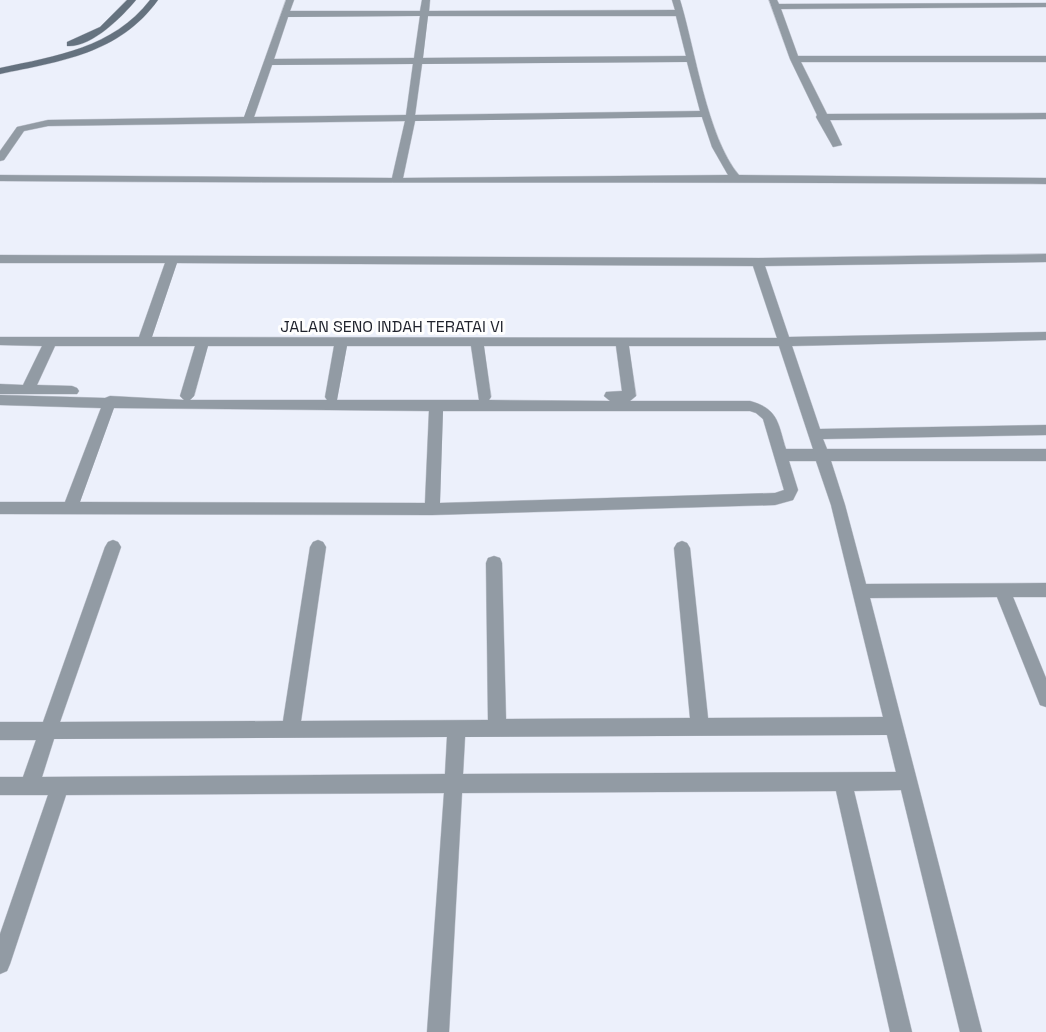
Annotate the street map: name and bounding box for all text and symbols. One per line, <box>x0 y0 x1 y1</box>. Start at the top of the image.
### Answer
street label: JALAN SENO INDAH TERATAI VI <box>280 316 504 337</box>

